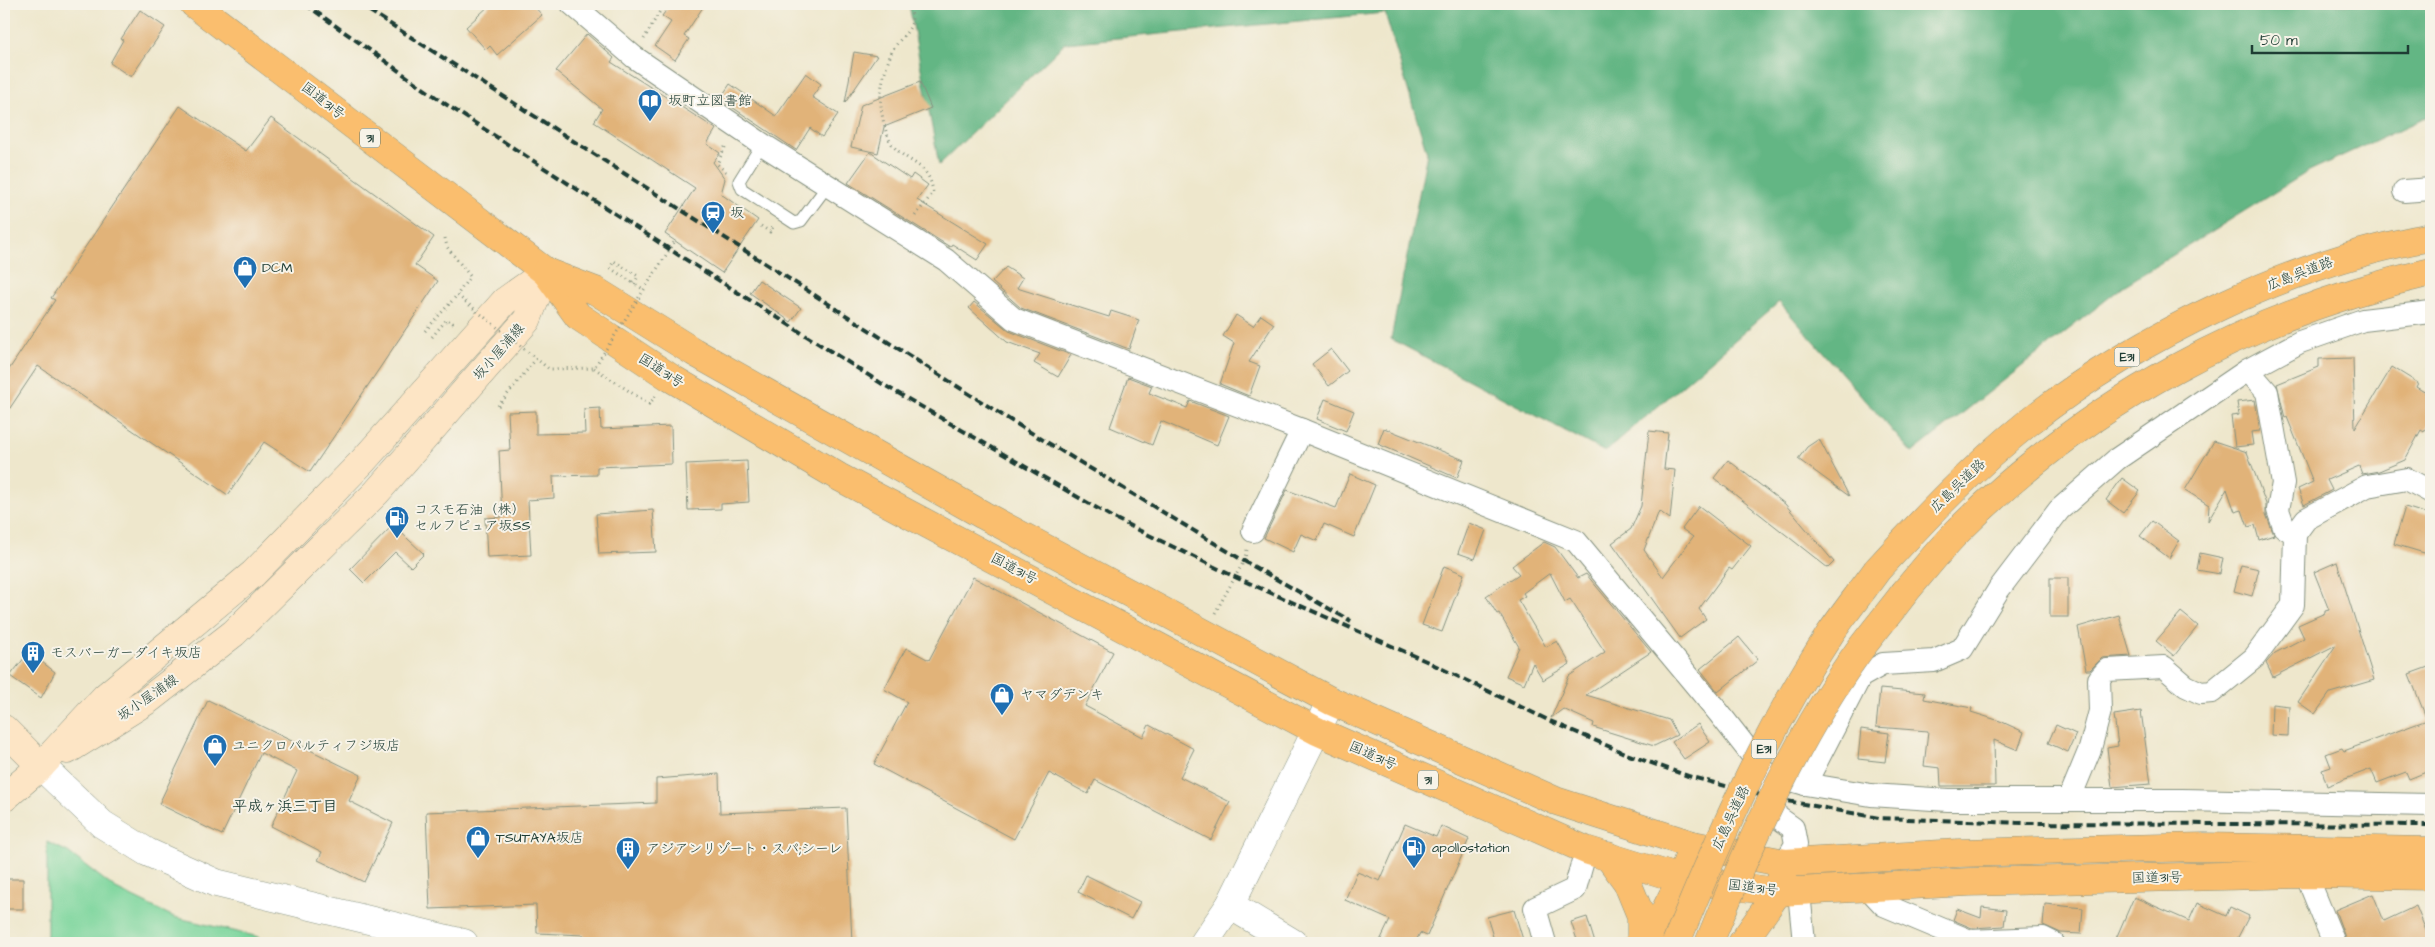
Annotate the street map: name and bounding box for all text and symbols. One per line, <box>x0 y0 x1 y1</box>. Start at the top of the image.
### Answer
scale bar <box>2252 22 2409 54</box>
text: 50 m <box>2260 30 2298 51</box>
street label: 国道31号 <box>297 77 349 125</box>
library icon: 坂町立図書館 <box>637 88 663 122</box>
place label: 坂町立図書館 <box>668 91 752 111</box>
road number: 31 <box>360 128 380 148</box>
station icon: 坂 <box>700 200 726 234</box>
place label: 坂 <box>730 203 744 223</box>
street label: 広島呉道路 <box>2264 252 2336 296</box>
shop icon: DCM <box>232 255 258 289</box>
place label: DCM <box>262 258 293 278</box>
street label: 坂小屋浦線 <box>468 319 530 385</box>
road number: E31 <box>2114 348 2140 367</box>
street label: 国道31号 <box>634 349 688 393</box>
street label: 広島呉道路 <box>1926 454 1990 518</box>
place label: コスモ石油（株） セルフピュア坂SS <box>414 500 531 536</box>
fuel station icon: コスモ石油（株） セルフピュア坂SS <box>384 505 410 539</box>
street label: 国道31号 <box>987 548 1041 590</box>
building icon: モスバーガーダイキ坂店 <box>20 640 46 674</box>
place label: モスバーガーダイキ坂店 <box>50 643 202 663</box>
street label: 坂小屋浦線 <box>114 670 182 726</box>
shop icon: ヤマダデンキ <box>989 682 1015 716</box>
place label: ヤマダデンキ <box>1020 685 1104 705</box>
shop icon: ユニクロパルティフジ坂店 <box>202 733 228 767</box>
place label: ユニクロパルティフジ坂店 <box>232 736 400 756</box>
street label: 国道31号 <box>1346 737 1400 775</box>
road number: E31 <box>1752 740 1776 759</box>
road number: 31 <box>1418 770 1438 790</box>
street label: 広島呉道路 <box>1707 782 1755 854</box>
district label: 平成ヶ浜三丁目 <box>232 796 338 817</box>
shop icon: TSUTAYA坂店 <box>465 825 491 859</box>
place label: TSUTAYA坂店 <box>496 828 584 848</box>
fuel station icon: apollostation <box>1401 835 1427 869</box>
building icon: アジアンリゾート・スパ;シーレ <box>615 836 641 870</box>
place label: apollostation <box>1432 838 1510 858</box>
place label: アジアンリゾート・スパ;シーレ <box>646 839 842 859</box>
street label: 国道31号 <box>2131 868 2183 888</box>
street label: 国道31号 <box>1727 875 1779 901</box>

